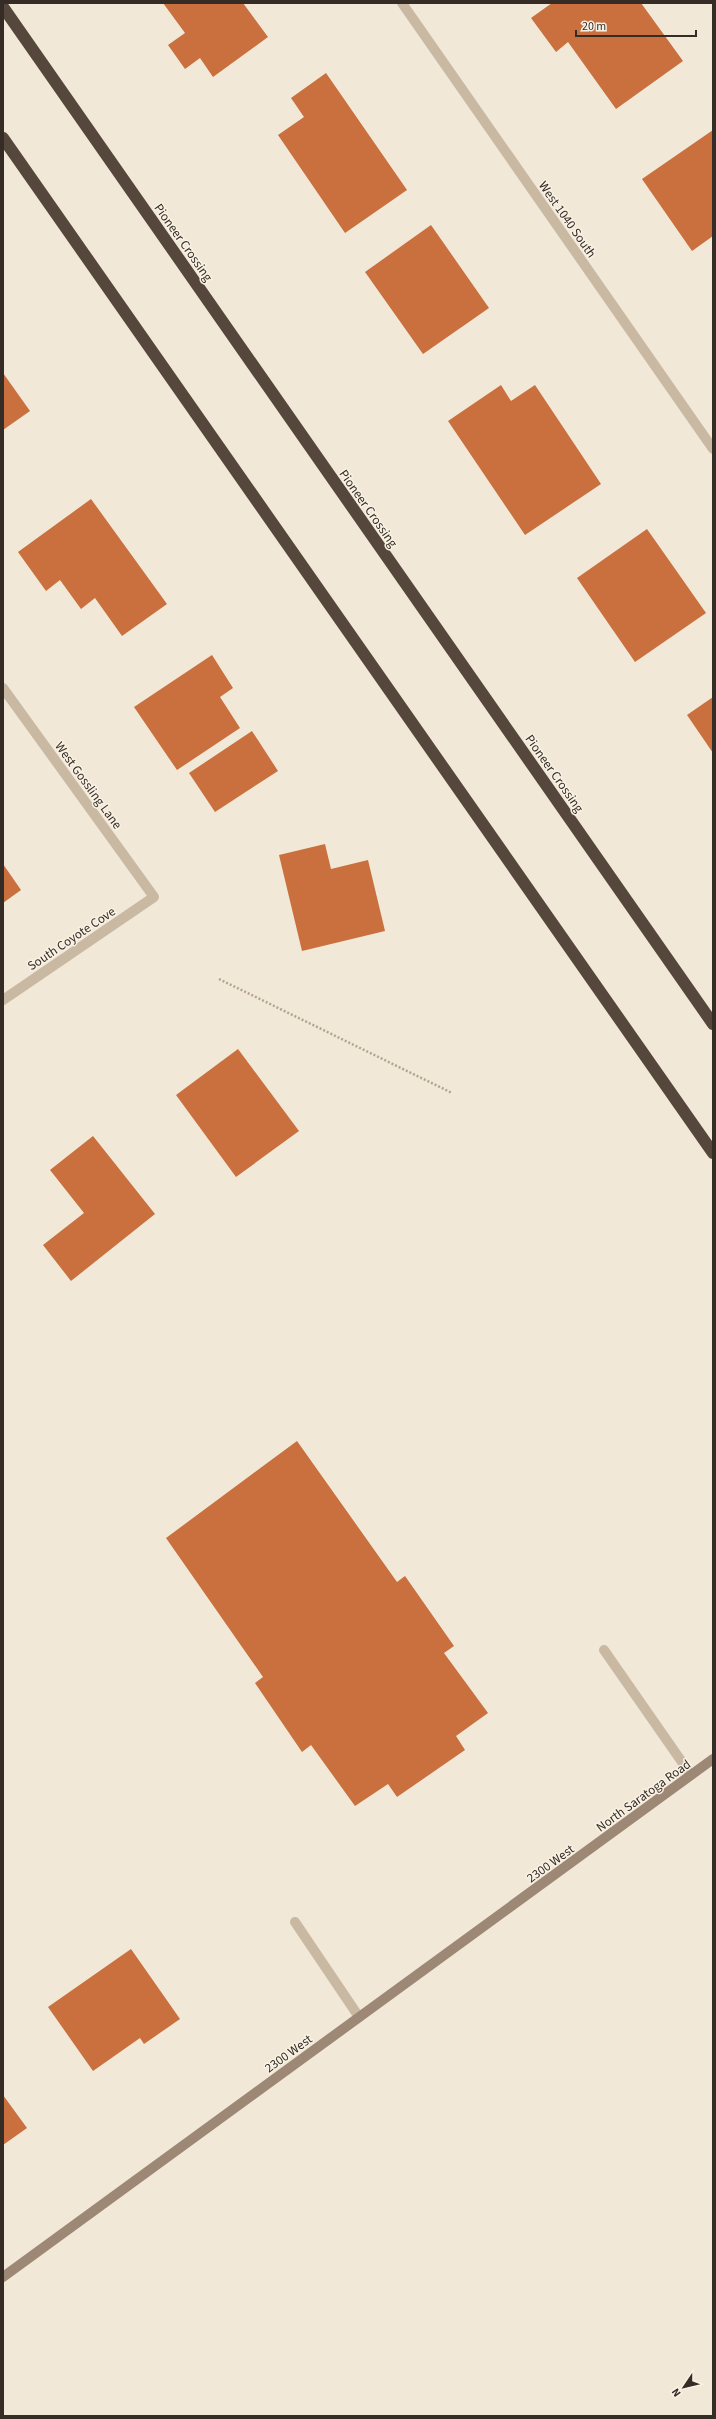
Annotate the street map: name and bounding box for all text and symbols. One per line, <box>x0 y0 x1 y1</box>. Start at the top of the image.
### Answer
scale bar <box>576 12 696 38</box>
text: 20 m <box>582 18 606 35</box>
street label: West 1040 South <box>534 178 600 262</box>
street label: Pioneer Crossing <box>150 200 217 285</box>
street label: Pioneer Crossing <box>335 466 402 551</box>
street label: Pioneer Crossing <box>521 731 588 816</box>
street label: West Gossling Lane <box>50 738 126 833</box>
street label: South Coyote Cove <box>24 903 119 975</box>
street label: North Saratoga Road <box>593 1755 694 1836</box>
street label: 2300 West <box>523 1840 578 1887</box>
street label: 2300 West <box>261 2030 316 2077</box>
north arrow <box>664 2367 704 2407</box>
text: N <box>668 2385 684 2400</box>

